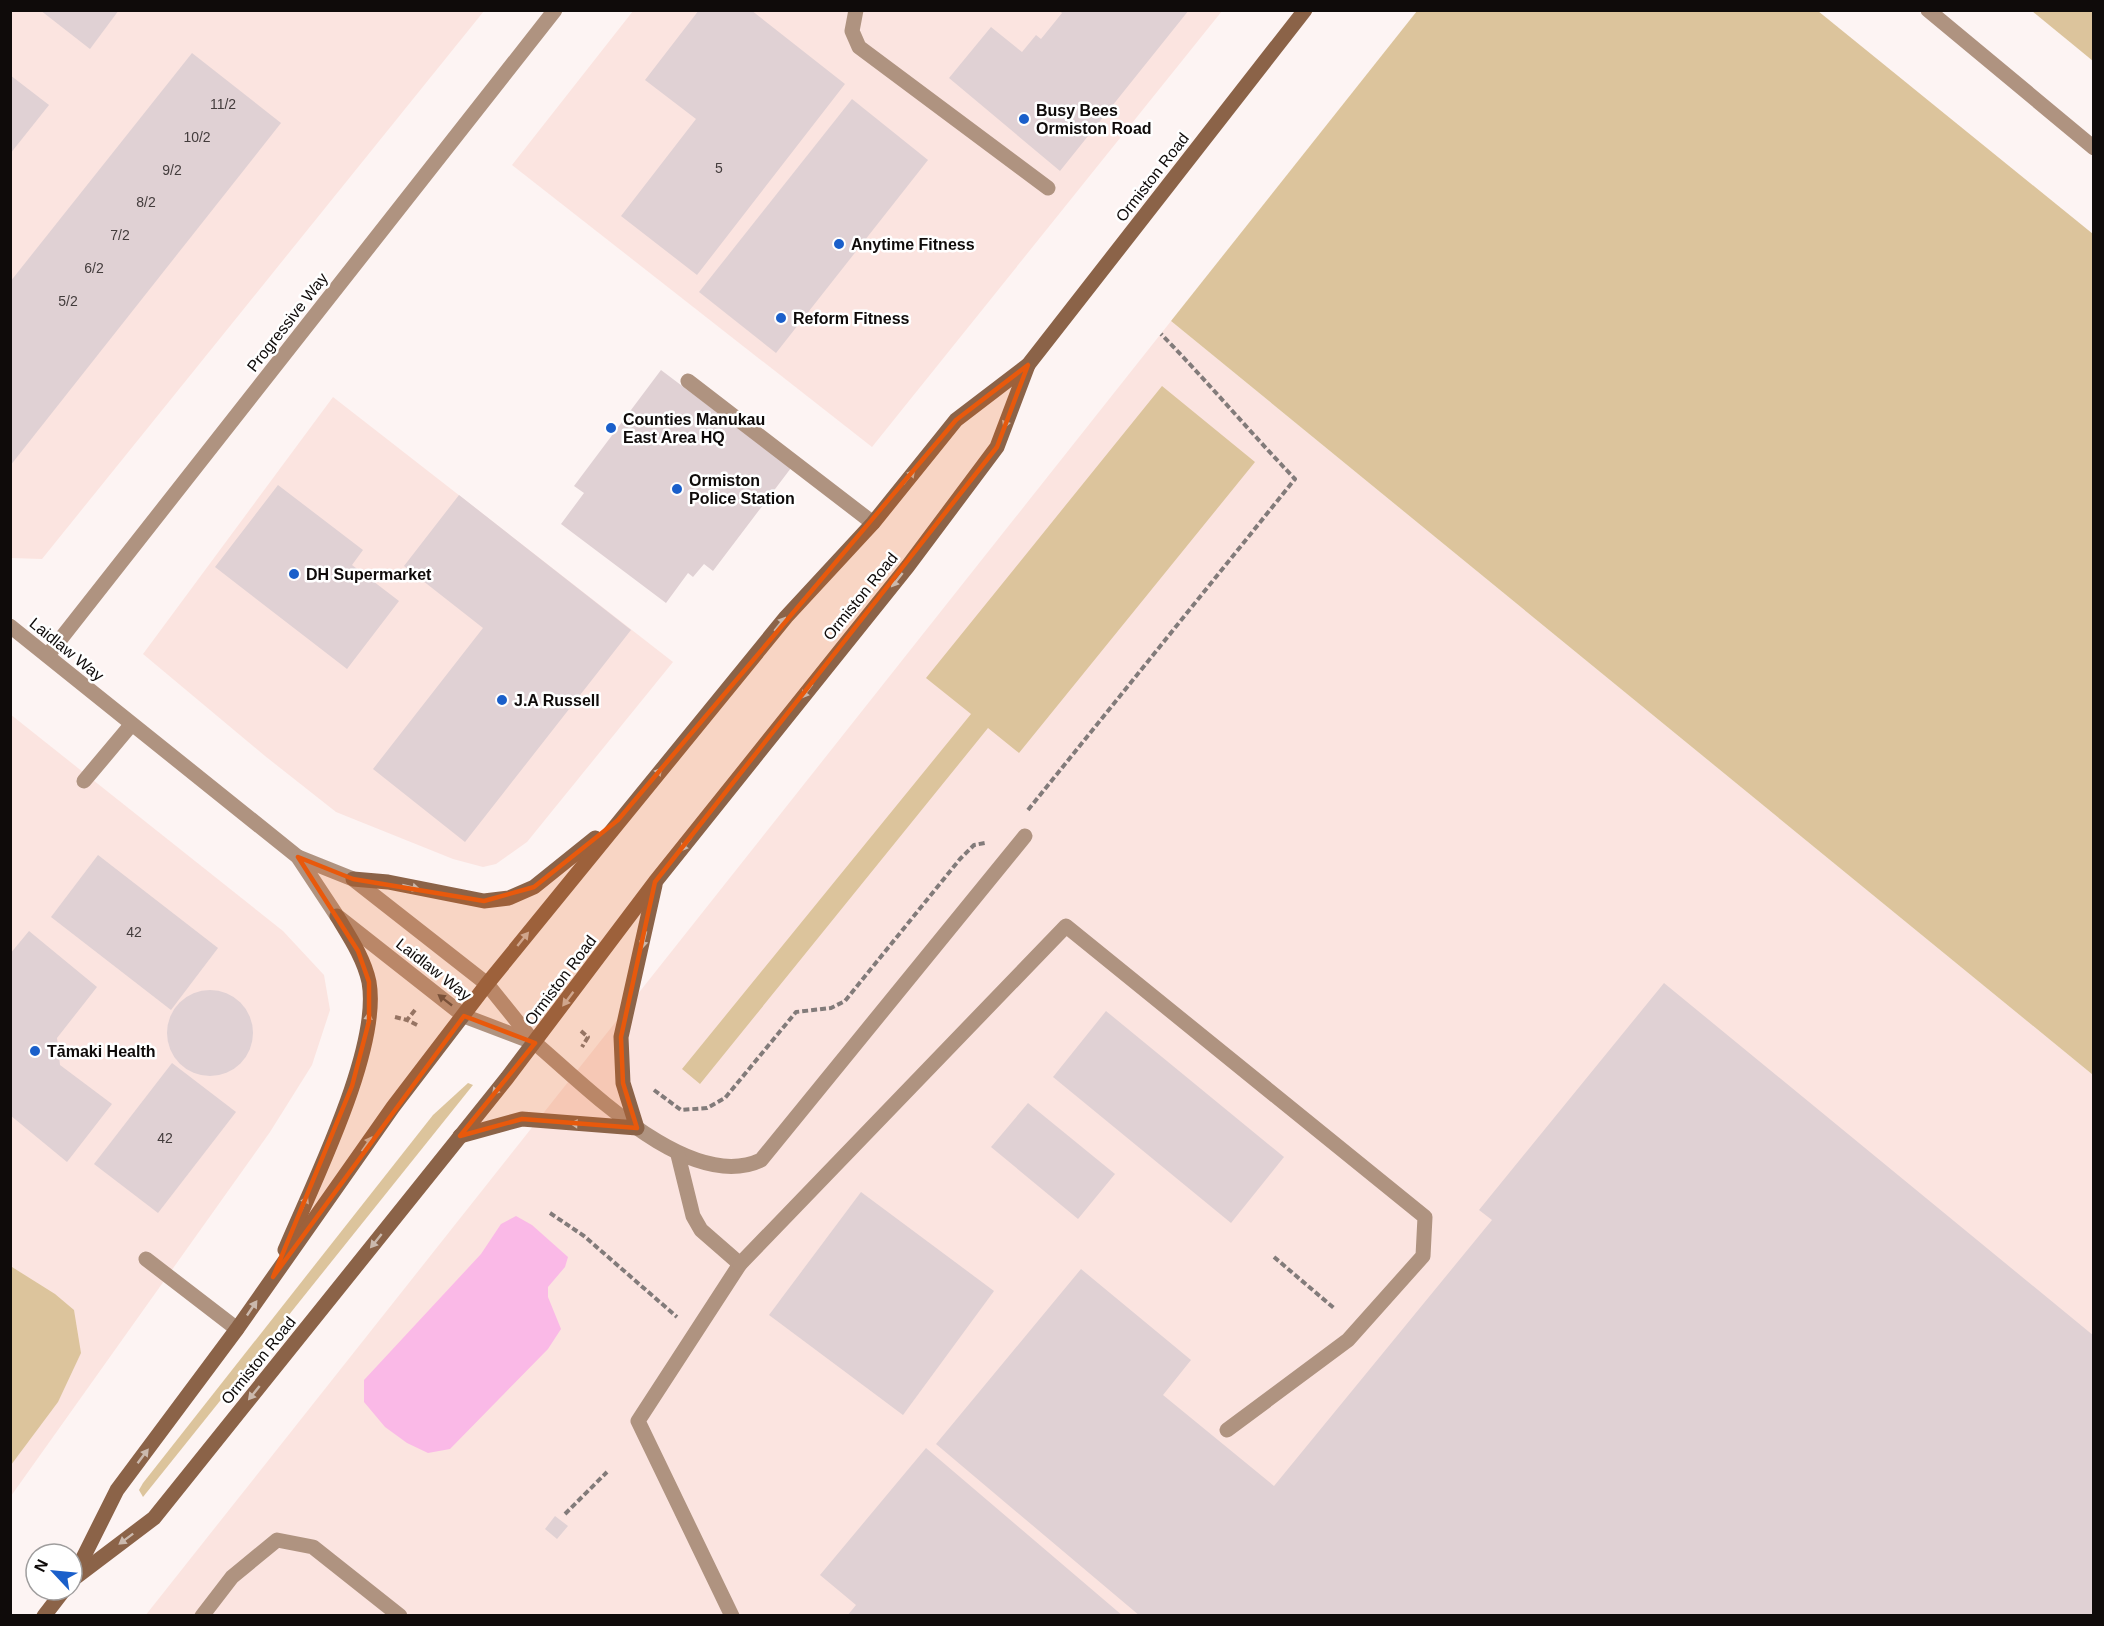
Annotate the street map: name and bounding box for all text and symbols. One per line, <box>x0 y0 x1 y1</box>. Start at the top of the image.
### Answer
house number: 11/2 <box>210 96 236 112</box>
place label: Busy Bees Ormiston Road <box>1036 102 1152 137</box>
marker: Busy Bees Ormiston Road <box>1017 112 1031 126</box>
house number: 10/2 <box>183 129 211 145</box>
street label: Ormiston Road <box>1113 130 1192 225</box>
house number: 5 <box>715 160 723 176</box>
house number: 9/2 <box>162 162 182 178</box>
house number: 8/2 <box>136 194 156 210</box>
house number: 7/2 <box>110 227 130 243</box>
place label: Anytime Fitness <box>851 236 975 253</box>
marker: Anytime Fitness <box>832 237 846 251</box>
house number: 6/2 <box>84 260 104 276</box>
street label: Progressive Way <box>244 270 331 375</box>
house number: 5/2 <box>58 293 78 309</box>
place label: Reform Fitness <box>793 310 910 327</box>
marker: Reform Fitness <box>774 311 788 325</box>
place label: Counties Manukau East Area HQ <box>623 411 765 446</box>
one-way arrow <box>1002 411 1012 429</box>
marker: Counties Manukau East Area HQ <box>604 421 618 435</box>
one-way arrow <box>903 469 916 485</box>
place label: Ormiston Police Station <box>689 472 795 507</box>
marker: Ormiston Police Station <box>670 482 684 496</box>
street label: Ormiston Road <box>820 549 901 643</box>
place label: DH Supermarket <box>306 566 432 583</box>
marker: DH Supermarket <box>287 567 301 581</box>
one-way arrow <box>891 572 904 587</box>
street label: Laidlaw Way <box>26 614 107 684</box>
one-way arrow <box>773 616 786 632</box>
one-way arrow <box>800 683 813 699</box>
place label: J.A Russell <box>514 692 600 709</box>
marker: J.A Russell <box>495 693 509 707</box>
one-way arrow <box>649 768 662 783</box>
one-way arrow <box>679 836 692 852</box>
one-way arrow <box>401 883 420 893</box>
house number: 42 <box>126 924 142 940</box>
one-way arrow <box>517 931 529 946</box>
one-way arrow <box>638 931 648 949</box>
street label: Ormiston Road <box>521 932 600 1028</box>
street label: Laidlaw Way <box>393 935 474 1004</box>
one-way arrow <box>562 992 574 1007</box>
one-way arrow <box>437 995 452 1007</box>
one-way arrow <box>363 1011 373 1030</box>
place label: Tāmaki Health <box>47 1043 155 1060</box>
marker: Tāmaki Health <box>28 1044 42 1058</box>
one-way arrow <box>493 1081 505 1096</box>
one-way arrow <box>569 1119 588 1128</box>
house number: 42 <box>157 1130 173 1146</box>
one-way arrow <box>361 1136 373 1152</box>
one-way arrow <box>299 1195 309 1213</box>
one-way arrow <box>371 1233 383 1248</box>
one-way arrow <box>246 1300 258 1316</box>
street label: Ormiston Road <box>218 1313 299 1407</box>
one-way arrow <box>249 1385 261 1400</box>
one-way arrow <box>137 1448 149 1463</box>
one-way arrow <box>119 1532 134 1544</box>
north arrow <box>24 1542 84 1602</box>
text: N <box>31 1557 51 1575</box>

